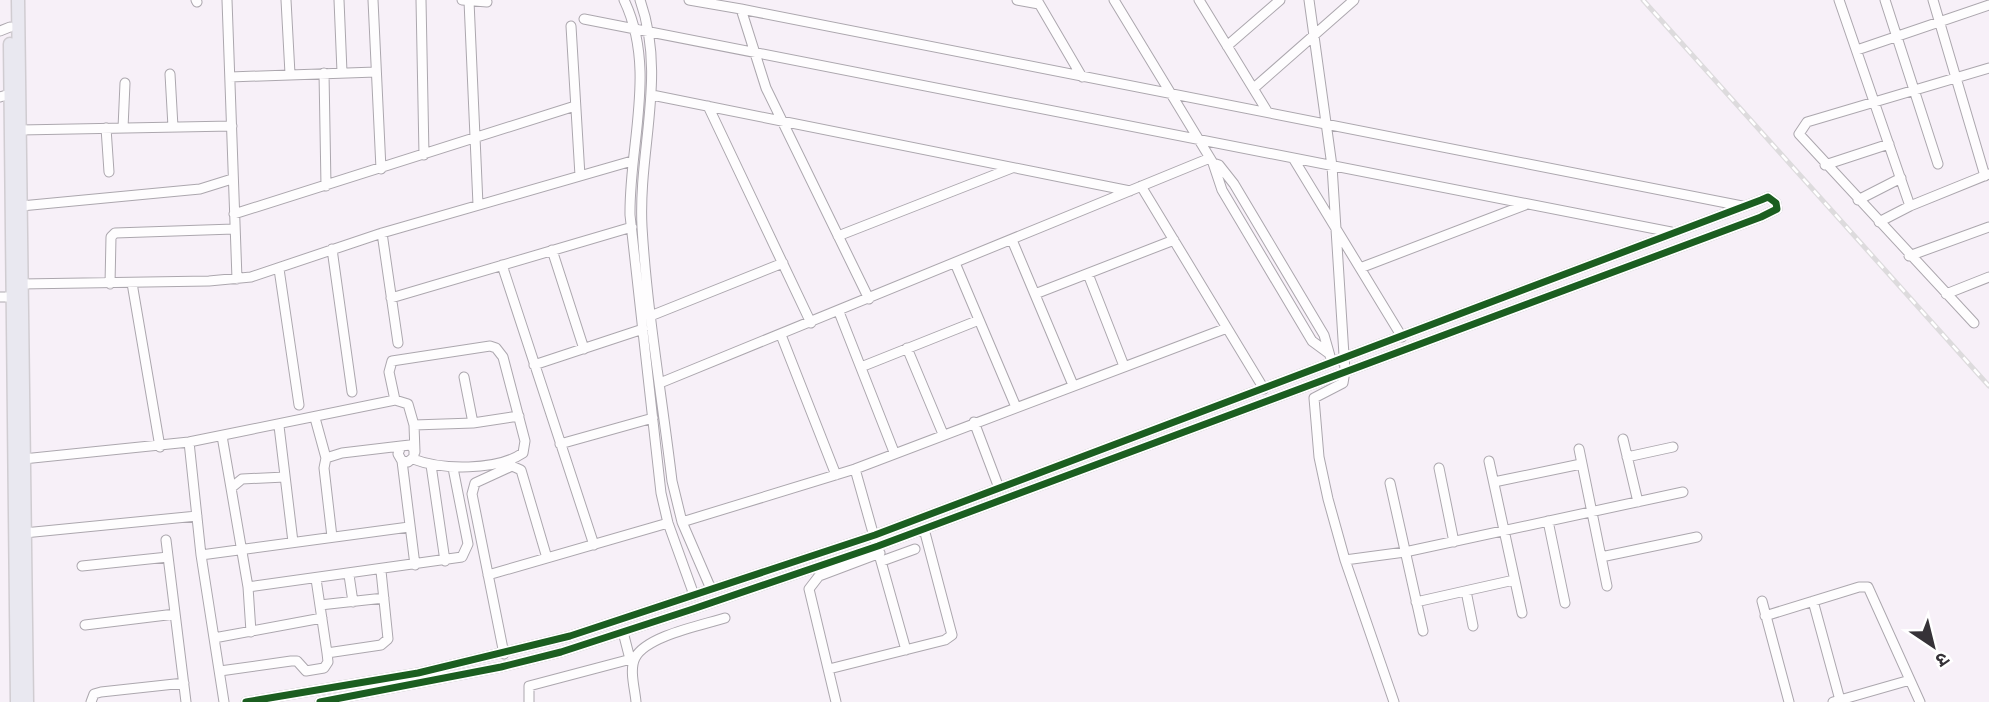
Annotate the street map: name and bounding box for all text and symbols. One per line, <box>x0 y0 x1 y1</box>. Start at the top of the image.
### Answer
north arrow <box>1898 611 1968 681</box>
text: उ <box>1931 647 1954 673</box>

